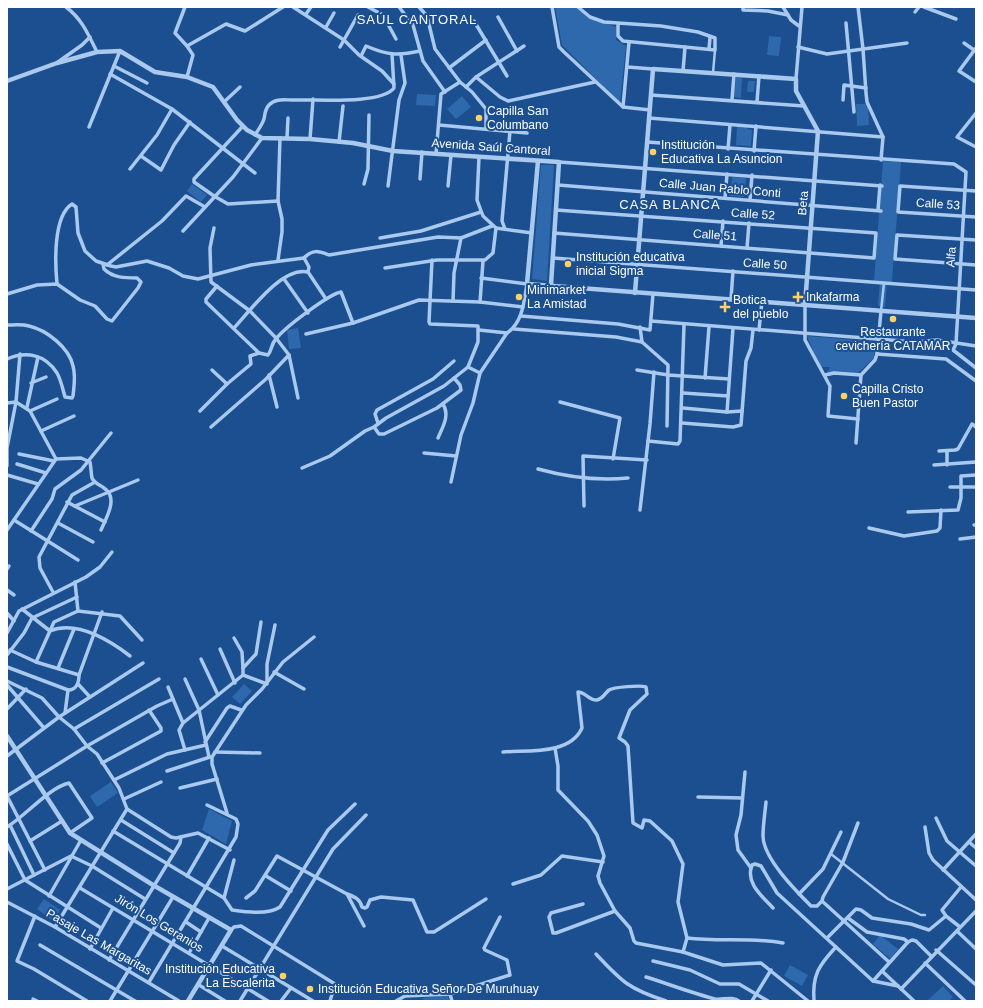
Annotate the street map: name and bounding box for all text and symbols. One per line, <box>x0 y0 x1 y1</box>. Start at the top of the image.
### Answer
district label: SAÚL CANTORAL <box>357 12 477 27</box>
place label: Capilla San Columbano <box>487 104 549 132</box>
marker: Capilla San Columbano <box>474 113 484 123</box>
street label: Avenida Saúl Cantoral <box>431 136 551 158</box>
place label: Institución Educativa La Asuncion <box>661 138 782 166</box>
marker: Institución Educativa La Asuncion <box>648 147 658 157</box>
street label: Calle Juan Pablo Conti <box>659 176 781 200</box>
street label: Beta <box>795 190 811 216</box>
street label: Calle 53 <box>916 195 961 213</box>
district label: CASA BLANCA <box>619 197 721 212</box>
street label: Calle 52 <box>731 205 776 223</box>
street label: Calle 51 <box>693 226 738 244</box>
street label: Alfa <box>943 246 959 268</box>
place label: Institución educativa inicial Sigma <box>576 250 685 278</box>
street label: Calle 50 <box>743 255 788 273</box>
marker: Institución educativa inicial Sigma <box>563 259 573 269</box>
place label: Minimarket La Amistad <box>527 283 586 311</box>
place label: Inkafarma <box>806 290 860 304</box>
marker: Minimarket La Amistad <box>514 292 524 302</box>
marker: Inkafarma <box>793 292 803 302</box>
place label: Botica del pueblo <box>733 293 789 321</box>
marker: Botica del pueblo <box>720 302 730 312</box>
marker: Restaurante cevichería CATAMAR <box>888 314 898 324</box>
place label: Restaurante cevichería CATAMAR <box>836 325 951 353</box>
place label: Capilla Cristo Buen Pastor <box>852 382 924 410</box>
marker: Capilla Cristo Buen Pastor <box>839 391 849 401</box>
street label: Jirón Los Geranios <box>112 891 206 955</box>
street label: Pasaje Las Margaritas <box>44 906 154 978</box>
place label: Institución Educativa La Escalerita <box>165 962 275 990</box>
marker: Institución Educativa La Escalerita <box>278 971 288 981</box>
place label: Institución Educativa Señor De Muruhuay <box>318 982 539 996</box>
marker: Institución Educativa Señor De Muruhuay <box>305 984 315 994</box>

